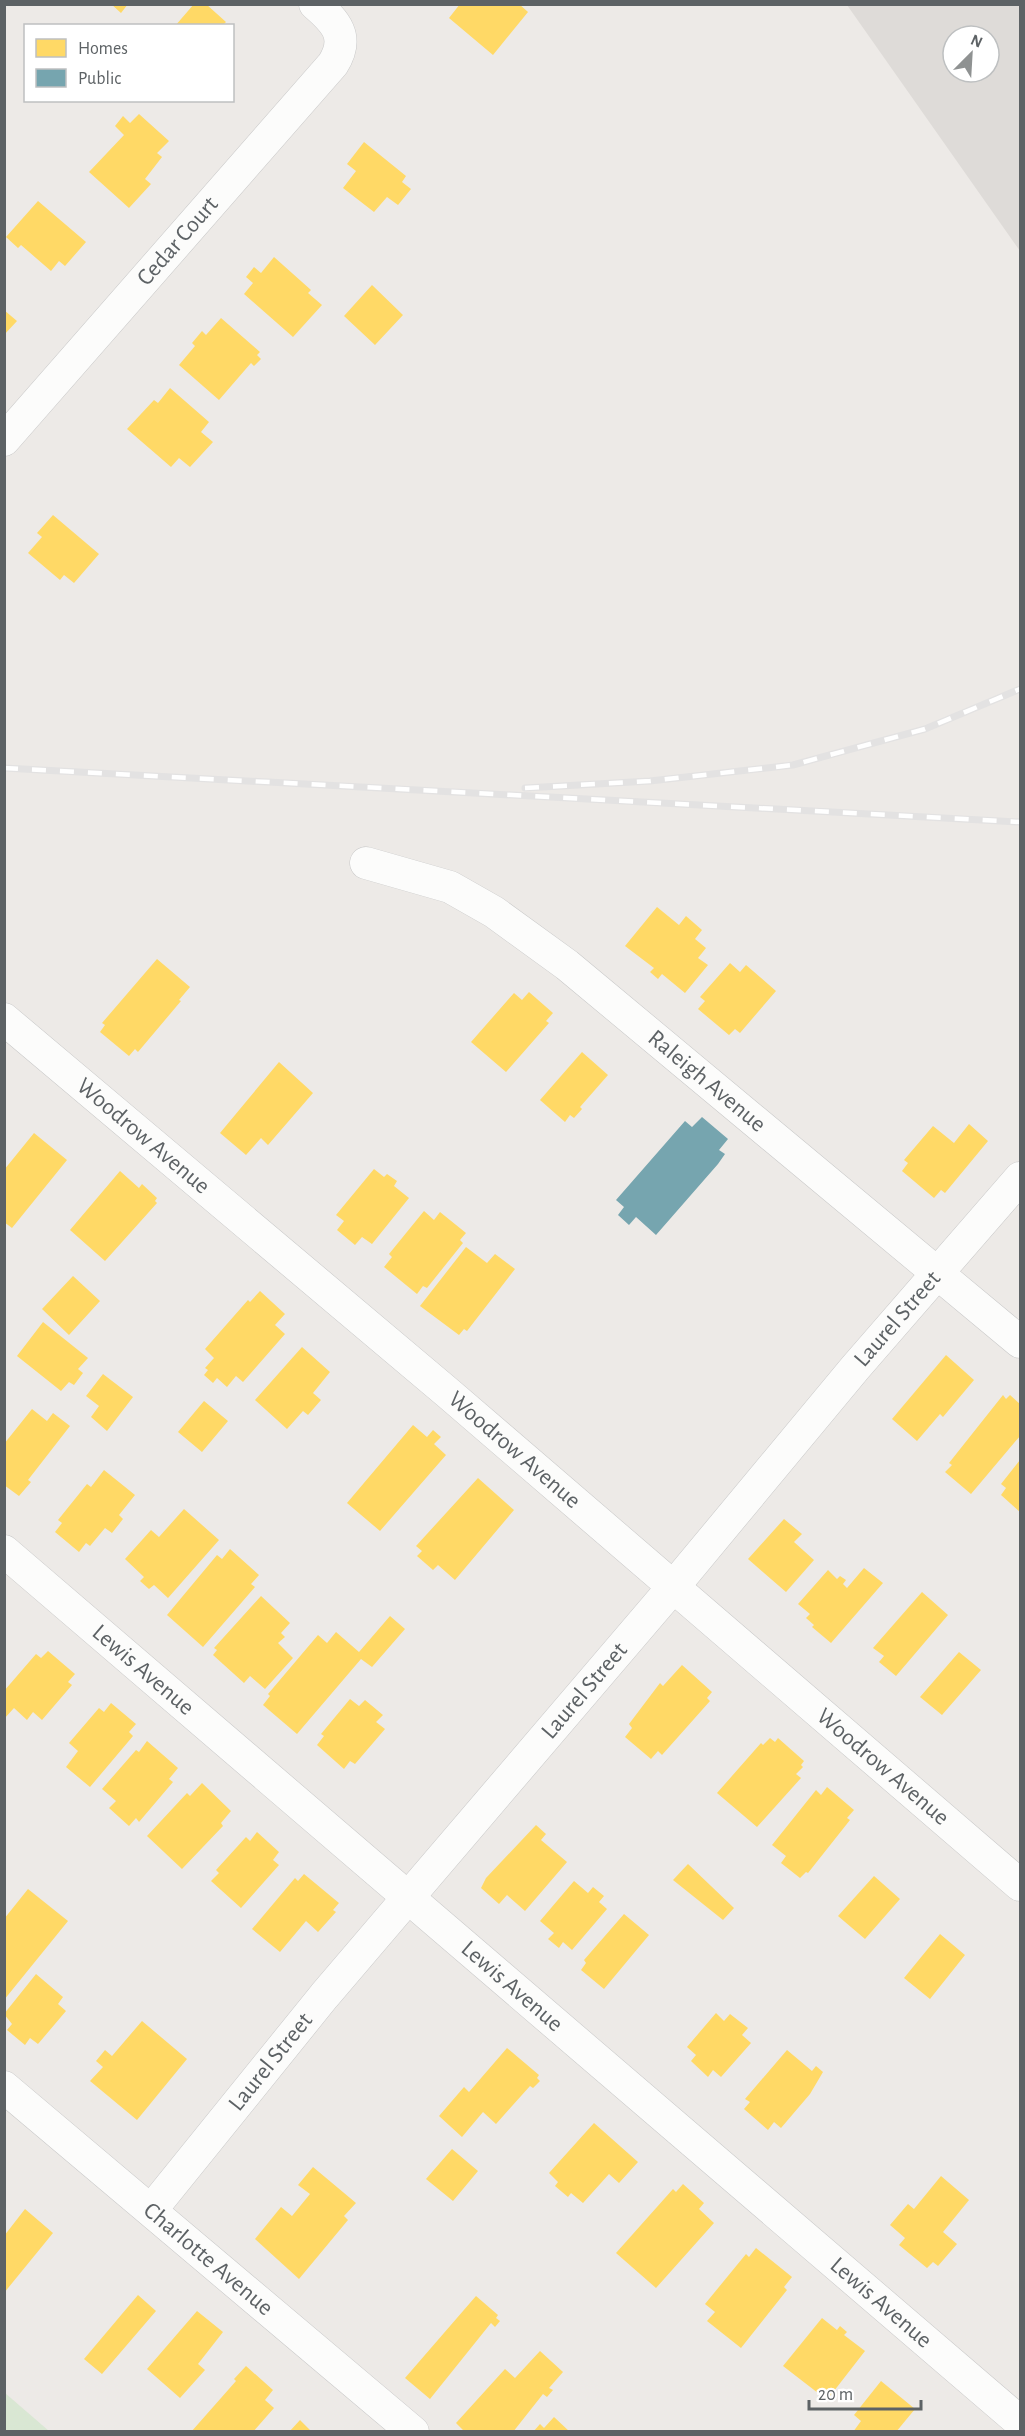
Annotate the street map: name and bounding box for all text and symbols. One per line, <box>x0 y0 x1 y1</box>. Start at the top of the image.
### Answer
legend <box>24 24 234 102</box>
north arrow <box>941 24 1001 84</box>
text: N <box>968 32 985 51</box>
text: Homes <box>78 40 128 58</box>
text: Public <box>78 70 121 88</box>
street label: Cedar Court <box>133 192 223 290</box>
street label: Raleigh Avenue <box>643 1026 770 1137</box>
street label: Woodrow Avenue <box>72 1074 214 1199</box>
street label: Laurel Street <box>850 1266 946 1372</box>
street label: Woodrow Avenue <box>444 1387 585 1513</box>
street label: Lewis Avenue <box>87 1620 198 1720</box>
street label: Laurel Street <box>537 1638 632 1744</box>
street label: Woodrow Avenue <box>812 1704 953 1830</box>
street label: Lewis Avenue <box>456 1936 567 2036</box>
street label: Laurel Street <box>224 2008 317 2116</box>
street label: Charlotte Avenue <box>139 2198 278 2320</box>
street label: Lewis Avenue <box>825 2253 936 2353</box>
scale bar <box>809 2373 922 2411</box>
text: 20 m <box>818 2386 853 2404</box>

